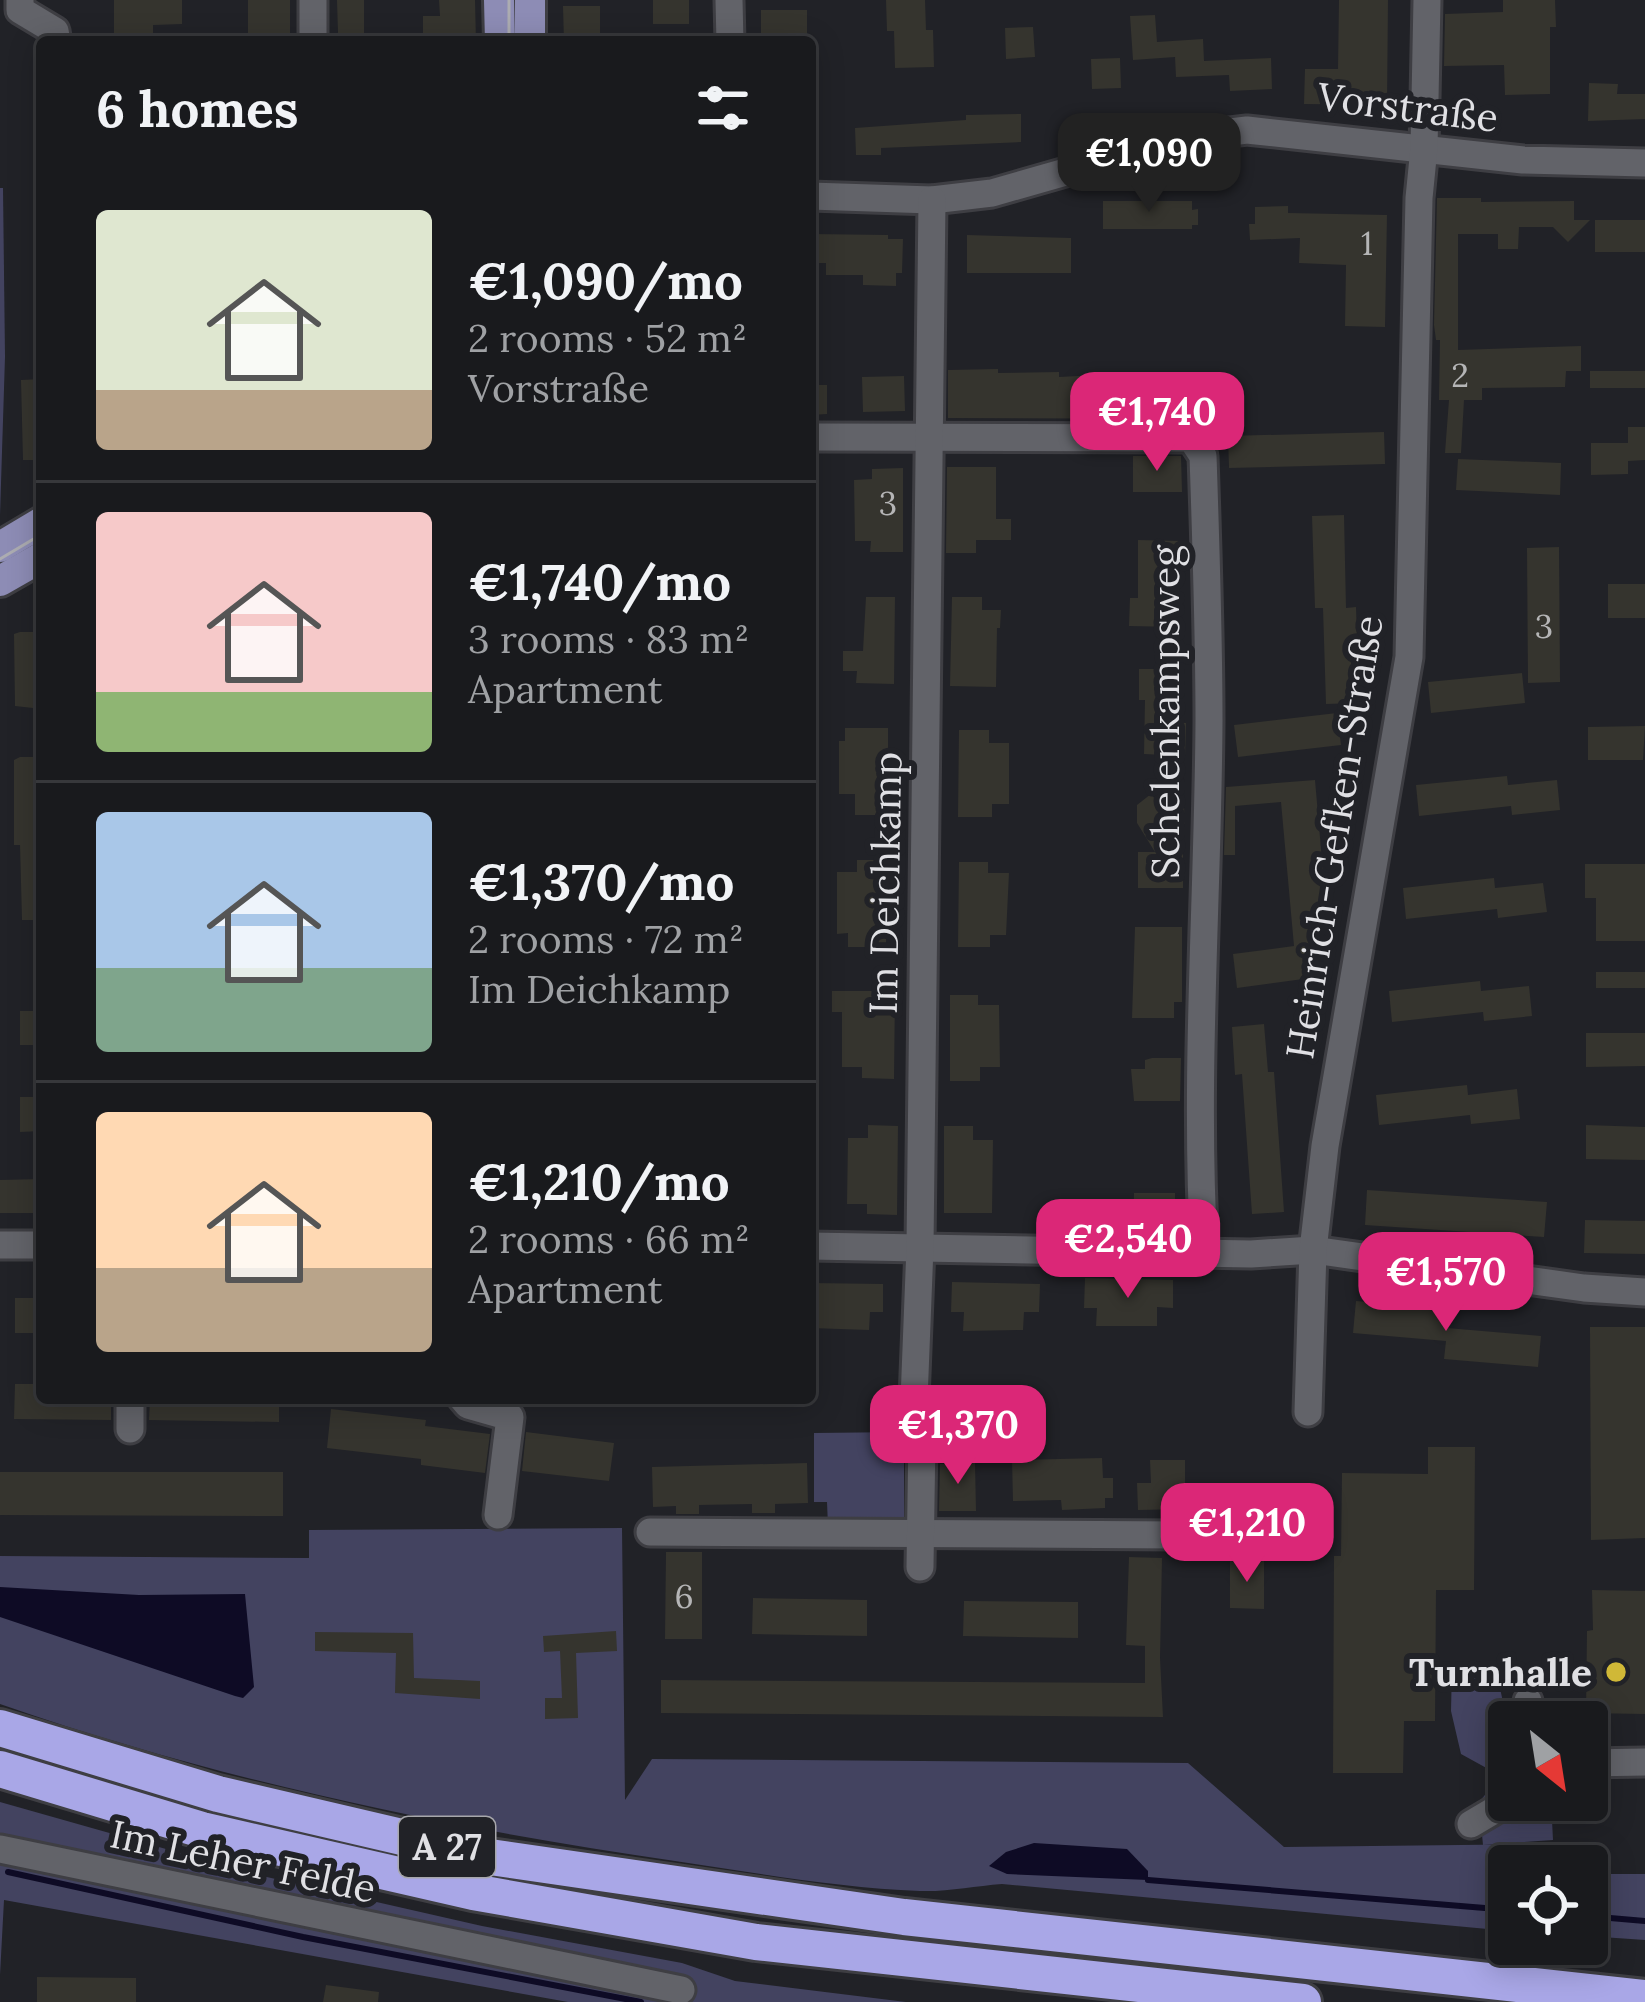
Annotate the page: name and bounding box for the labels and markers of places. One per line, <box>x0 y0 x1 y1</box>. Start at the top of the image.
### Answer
pin: €1,090 <box>1051 113 1247 215</box>
pin: €1,740 <box>1059 372 1255 474</box>
pin: €2,540 <box>1030 1199 1226 1301</box>
pin: €1,570 <box>1348 1232 1544 1334</box>
pin: €1,370 <box>860 1385 1056 1487</box>
pin: €1,210 <box>1149 1483 1345 1585</box>
place label: Turnhalle <box>1409 1647 1592 1697</box>
marker: Turnhalle <box>1603 1659 1629 1685</box>

